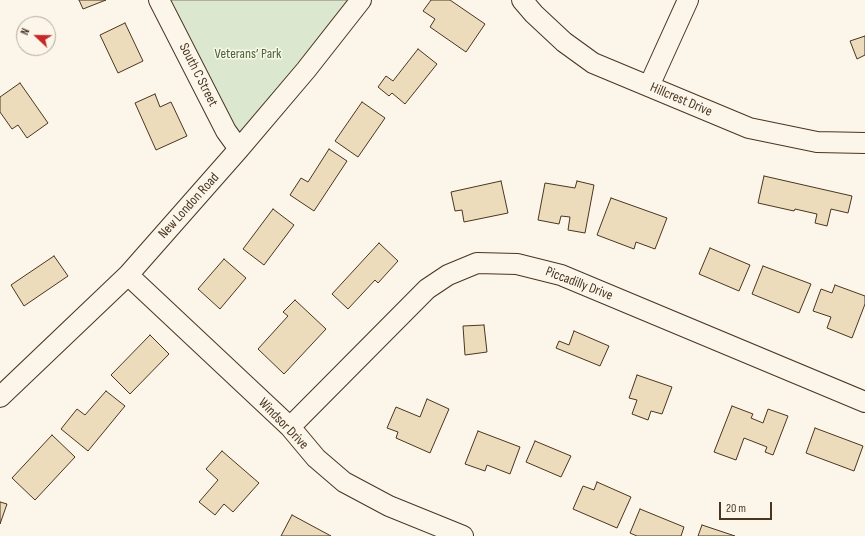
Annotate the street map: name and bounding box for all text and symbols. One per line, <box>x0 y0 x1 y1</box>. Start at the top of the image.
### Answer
north arrow <box>16 16 56 56</box>
text: N <box>18 27 32 37</box>
street label: South C Street <box>175 41 221 109</box>
park label: Veterans’ Park <box>215 46 281 62</box>
street label: Hillcrest Drive <box>647 79 715 121</box>
street label: New London Road <box>155 170 223 242</box>
street label: Piccadilly Drive <box>543 264 615 304</box>
street label: Windsor Drive <box>254 395 312 453</box>
scale bar <box>721 494 774 520</box>
text: 20 m <box>726 501 746 516</box>

